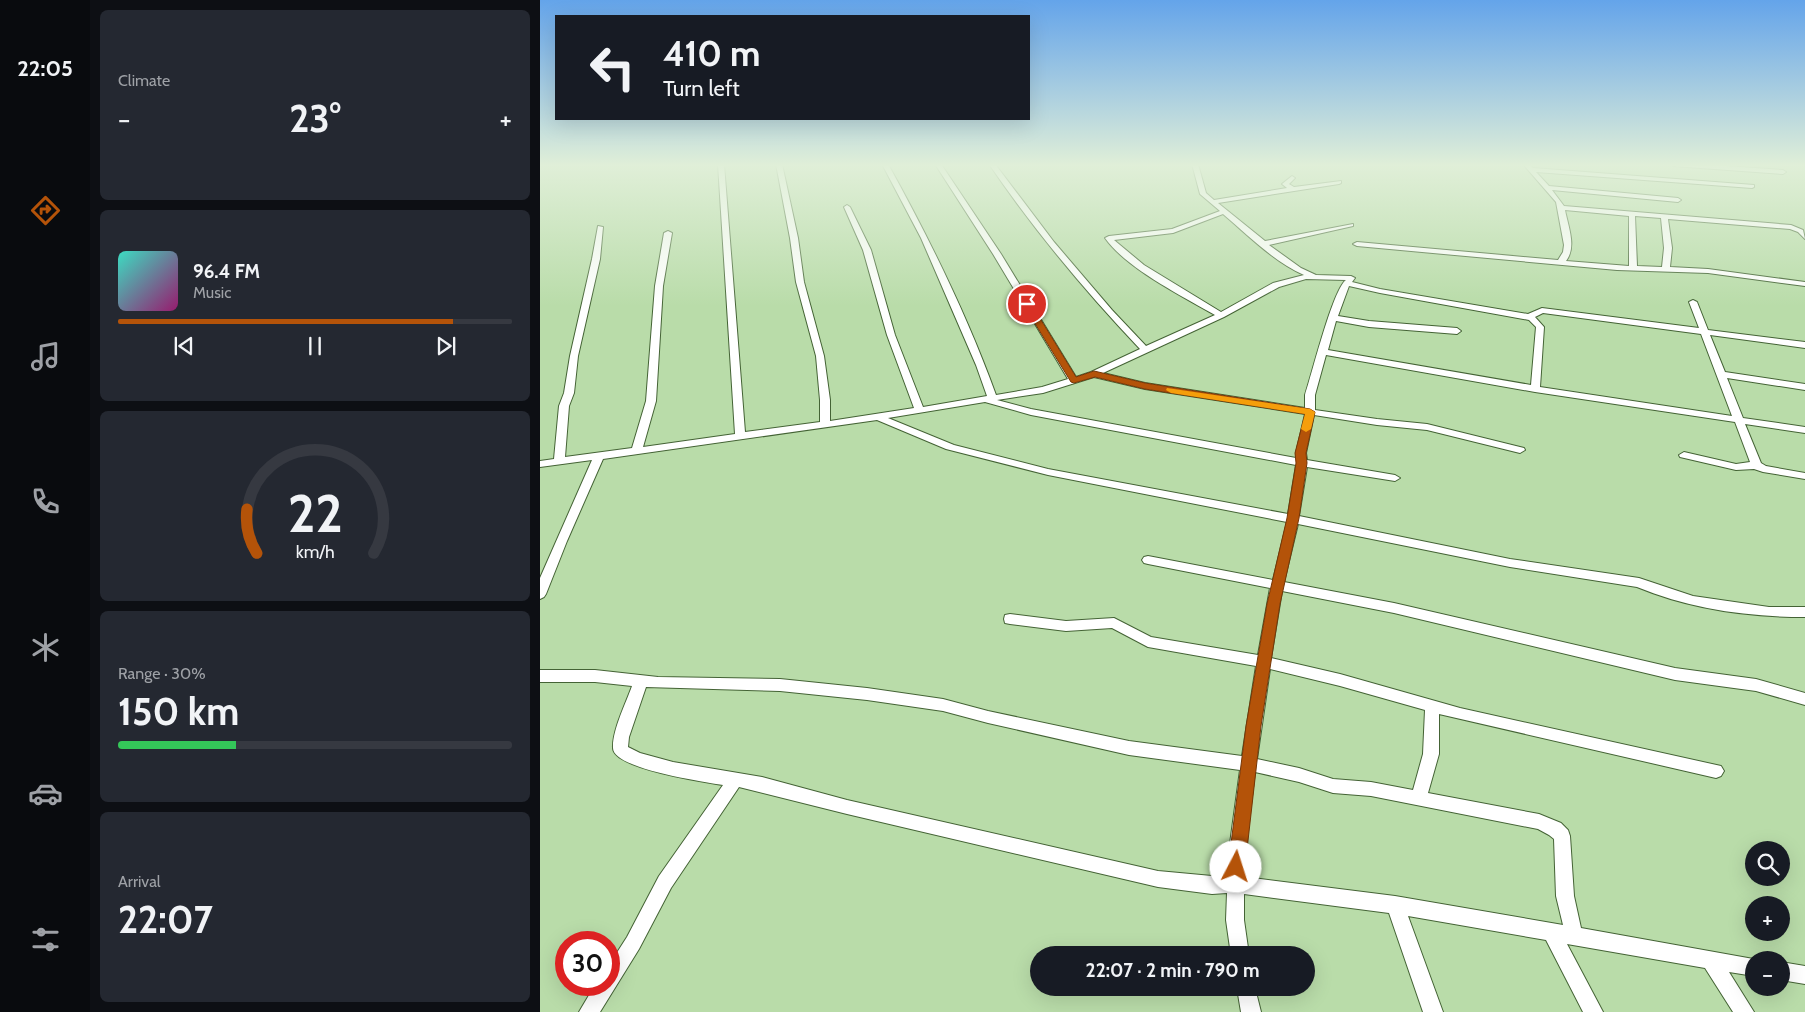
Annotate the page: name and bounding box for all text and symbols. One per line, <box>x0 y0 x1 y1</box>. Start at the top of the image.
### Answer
text: 410 m <box>663 32 760 75</box>
icon: left <box>580 35 645 100</box>
text: 22:05 <box>17 55 73 82</box>
text: Climate <box>118 71 170 90</box>
text: Turn left <box>663 75 740 102</box>
text: 23° <box>289 95 341 142</box>
text: − <box>118 102 130 136</box>
text: + <box>500 102 512 136</box>
icon: directions <box>28 193 63 228</box>
text: 96.4 FM <box>193 260 260 283</box>
text: Music <box>193 283 231 302</box>
pin <box>1006 283 1048 325</box>
icon: arrive <box>1013 290 1041 318</box>
icon: previous <box>170 332 198 360</box>
icon: pause <box>301 332 329 360</box>
icon: next <box>432 332 460 360</box>
icon: music <box>28 339 63 374</box>
text: 22 <box>287 482 343 545</box>
icon: phone <box>28 484 63 519</box>
text: km/h <box>295 541 335 562</box>
icon: climate <box>28 630 63 665</box>
text: Range · 30% <box>118 664 206 683</box>
text: 150 km <box>118 688 239 735</box>
icon: car <box>28 776 63 811</box>
position arrow <box>1209 840 1261 892</box>
map controls <box>1745 841 1790 996</box>
button: search <box>1745 841 1790 886</box>
text: Arrival <box>118 872 161 891</box>
text: 22:07 <box>118 896 213 943</box>
button: + <box>1745 896 1790 941</box>
icon: filters <box>28 922 63 957</box>
speed limit sign: 30 <box>555 931 620 996</box>
button: − <box>1745 951 1790 996</box>
text: 22:07 · 2 min · 790 m <box>1086 959 1259 982</box>

